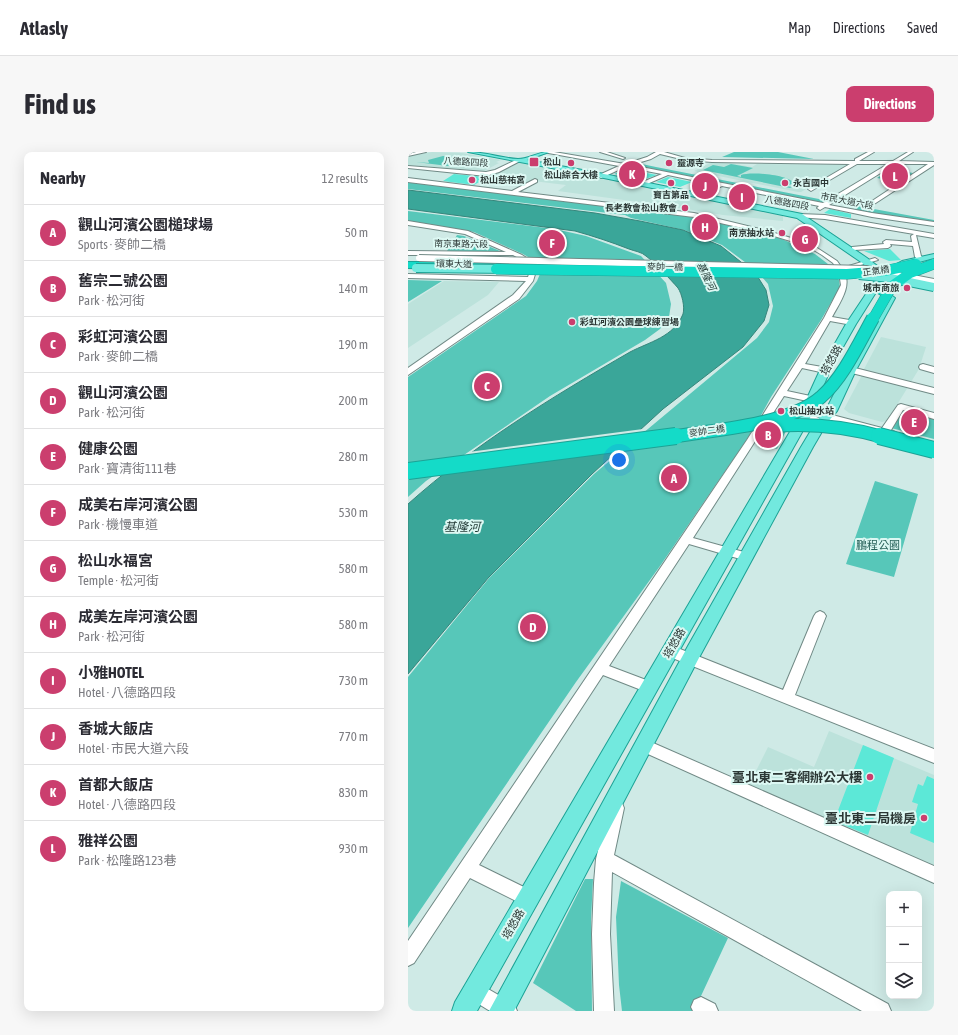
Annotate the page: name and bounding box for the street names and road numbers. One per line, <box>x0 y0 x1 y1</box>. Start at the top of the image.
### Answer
street label: 八德路四段 <box>443 155 489 168</box>
street label: 市民大道六段 <box>820 191 874 211</box>
street label: 八德路四段 <box>764 193 810 212</box>
street label: 南京東路六段 <box>434 239 488 249</box>
street label: 環東大道 <box>436 259 472 269</box>
street label: 麥帥一橋 <box>647 261 683 272</box>
street label: 正氣橋 <box>862 264 890 278</box>
street label: 塔悠路 <box>818 343 844 377</box>
street label: 麥帥二橋 <box>688 423 726 438</box>
street label: 塔悠路 <box>661 626 687 660</box>
street label: 塔悠路 <box>500 907 526 941</box>

